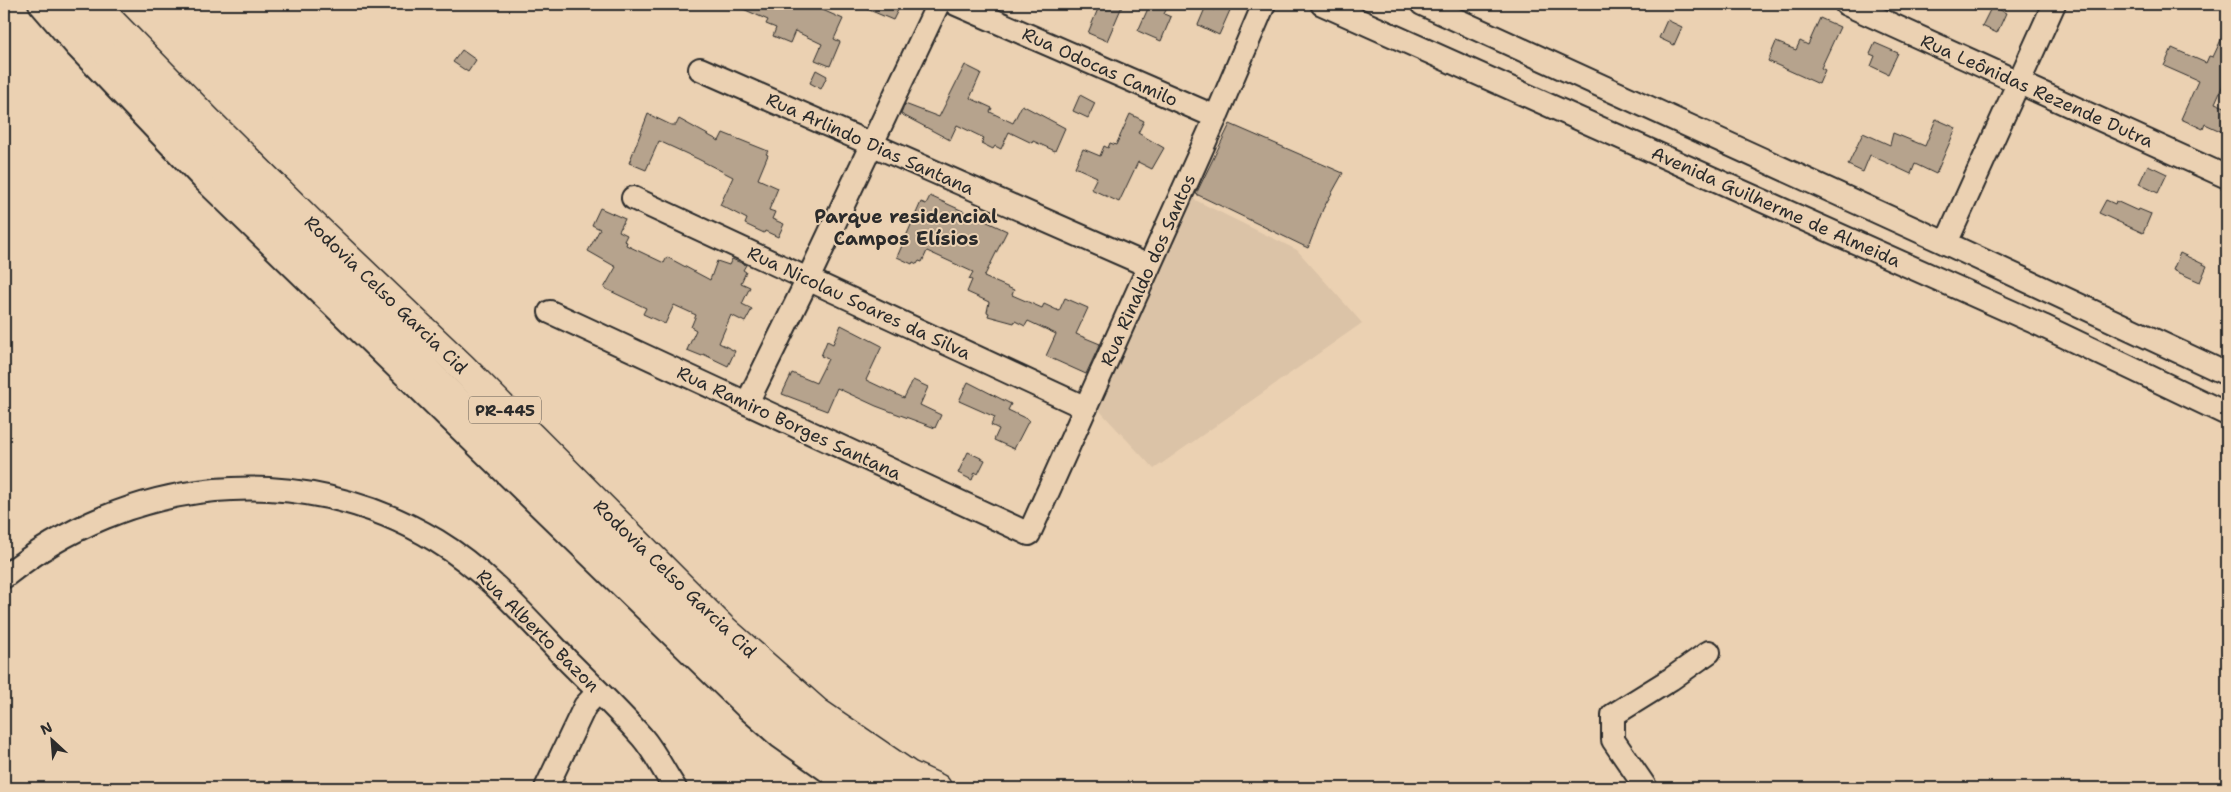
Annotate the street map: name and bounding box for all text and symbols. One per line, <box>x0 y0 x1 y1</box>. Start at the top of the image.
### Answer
street label: Rua Odocas Camilo <box>1018 22 1182 112</box>
street label: Rua Leônidas Rezende Dutra <box>1917 29 2157 153</box>
street label: Rua Arlindo Dias Santana <box>762 87 978 201</box>
street label: Avenida Guilherme de Almeida <box>1648 141 1904 273</box>
street label: Rua Rinaldo dos Santos <box>1095 170 1201 370</box>
district label: Parque residencial Campos Elísios <box>814 204 998 251</box>
street label: Rodovia Celso Garcia Cid <box>299 211 473 379</box>
street label: Rua Nicolau Soares da Silva <box>744 241 974 365</box>
street label: Rua Ramiro Borges Santana <box>673 360 905 486</box>
road number: PR-445 <box>469 396 541 424</box>
street label: Rodovia Celso Garcia Cid <box>588 495 762 663</box>
street label: Rua Alberto Bazon <box>471 564 605 698</box>
north arrow <box>28 714 78 764</box>
text: N <box>37 718 55 739</box>

